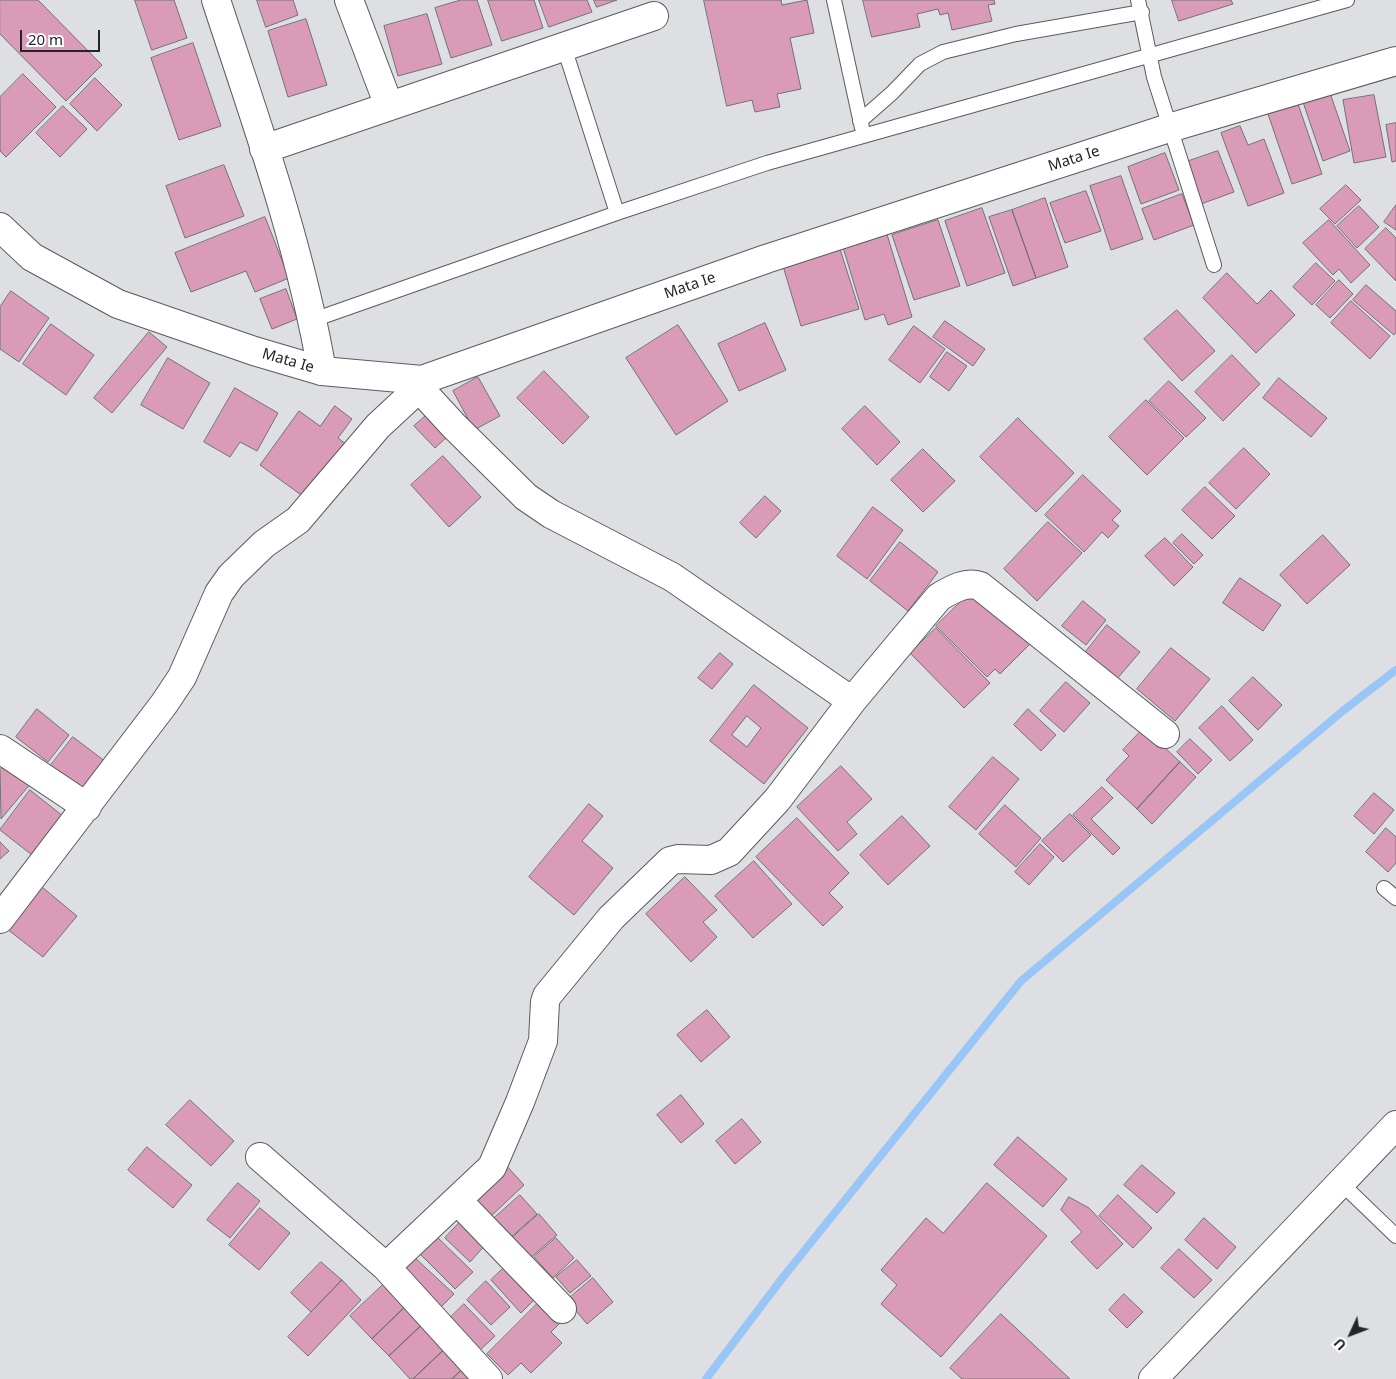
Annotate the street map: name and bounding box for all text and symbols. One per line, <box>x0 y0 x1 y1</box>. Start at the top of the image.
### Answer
scale bar <box>22 20 102 52</box>
text: 20 m <box>28 29 63 49</box>
street label: Mata Ie <box>1046 142 1102 176</box>
street label: Mata Ie <box>662 269 718 303</box>
street label: Mata Ie <box>260 345 316 377</box>
north arrow <box>1326 1309 1376 1359</box>
text: U <box>1329 1334 1350 1355</box>

